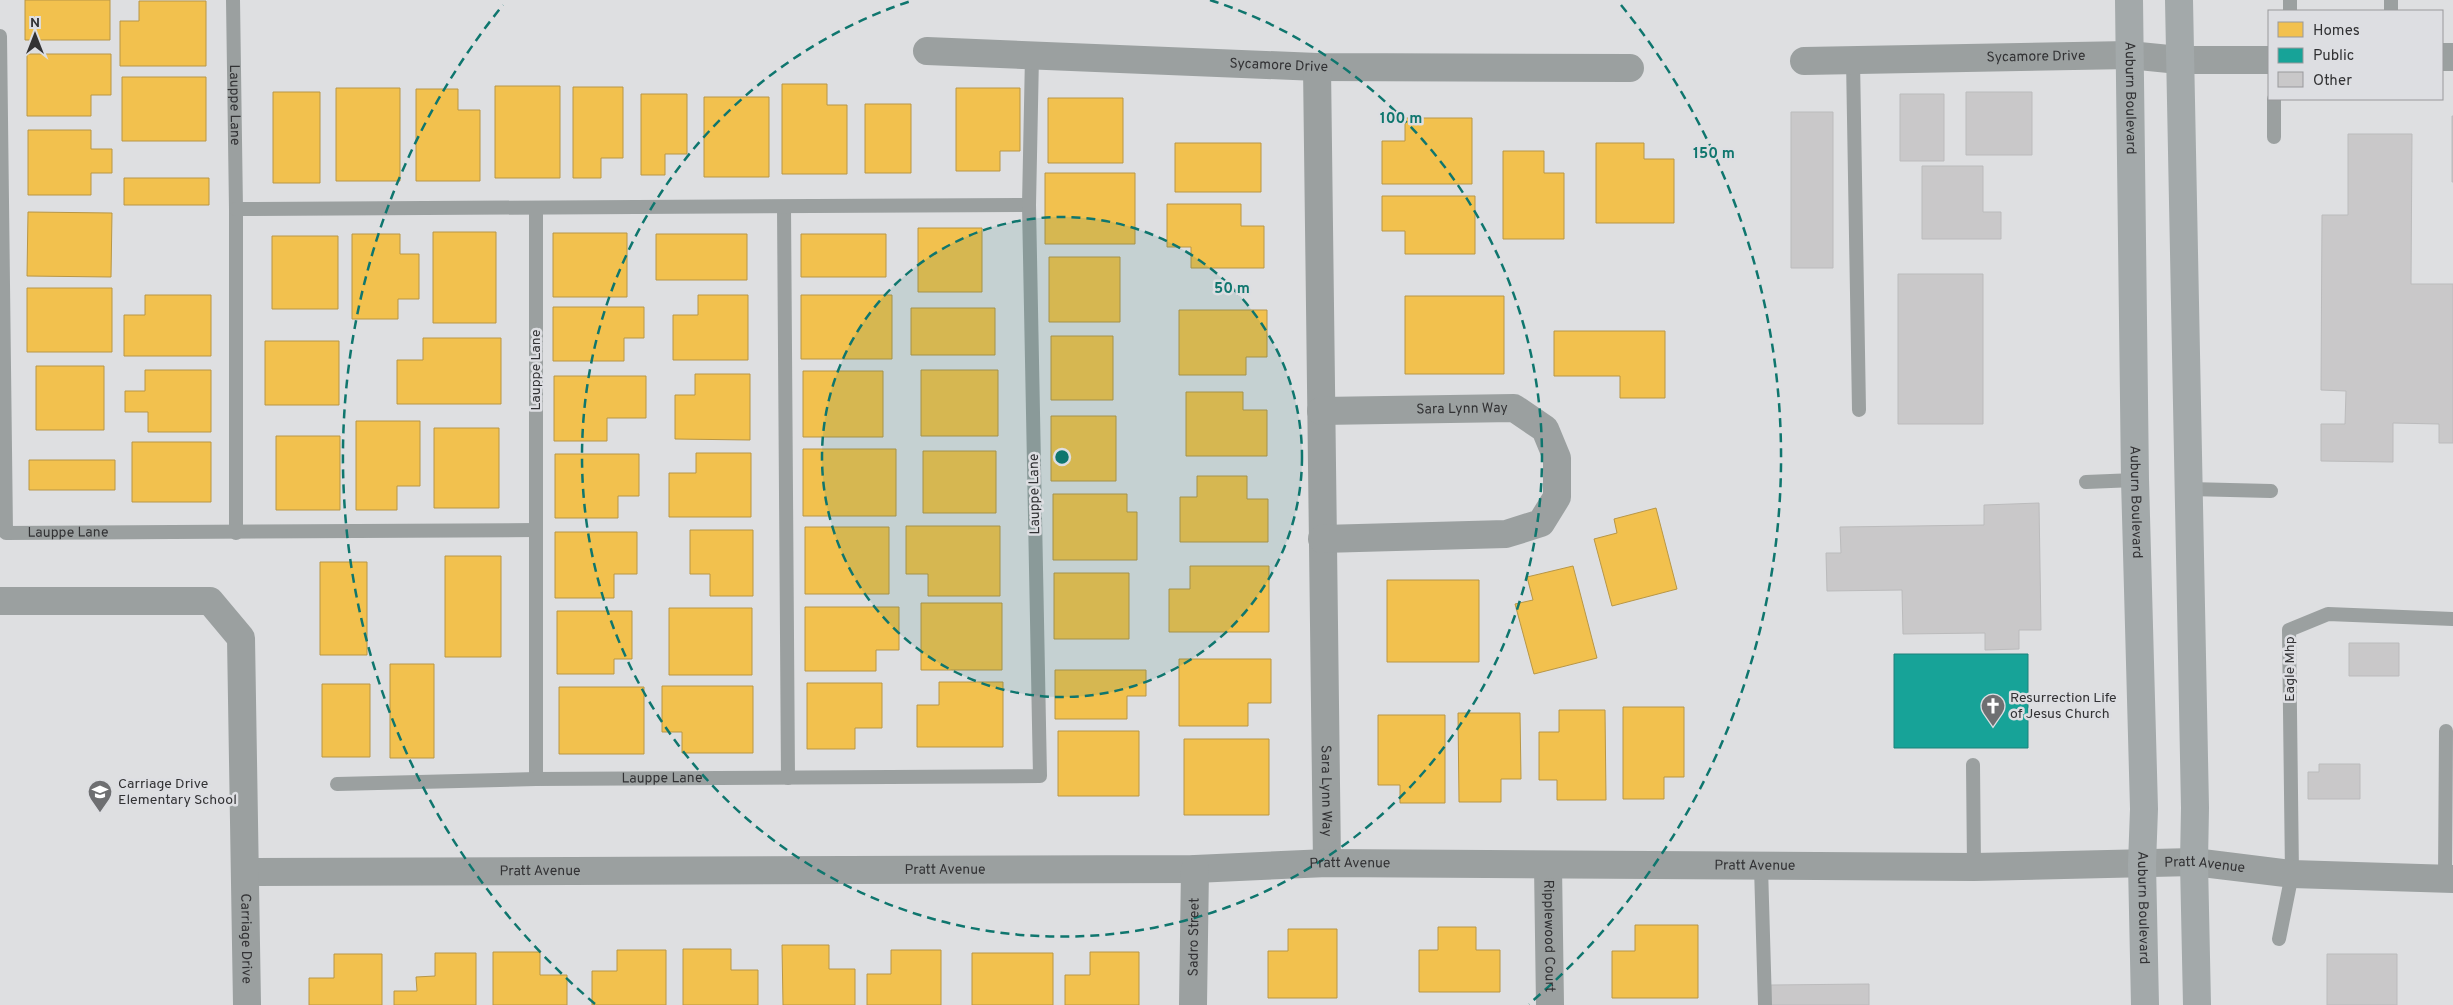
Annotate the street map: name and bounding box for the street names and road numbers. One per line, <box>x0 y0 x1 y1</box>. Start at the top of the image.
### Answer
street label: Auburn Boulevard <box>2121 41 2139 155</box>
street label: Sycamore Drive <box>1986 47 2086 66</box>
street label: Sycamore Drive <box>1229 55 1328 76</box>
street label: Lauppe Lane <box>225 64 244 146</box>
street label: Lauppe Lane <box>528 330 545 410</box>
street label: Sara Lynn Way <box>1416 400 1508 418</box>
street label: Auburn Boulevard <box>2126 445 2146 559</box>
street label: Lauppe Lane <box>1026 453 1044 535</box>
street label: Lauppe Lane <box>27 524 109 541</box>
street label: Eagle Mhp <box>2282 636 2299 702</box>
street label: Sara Lynn Way <box>1317 745 1335 837</box>
street label: Lauppe Lane <box>621 770 703 787</box>
street label: Auburn Boulevard <box>2133 851 2153 965</box>
street label: Pratt Avenue <box>2164 853 2246 877</box>
street label: Pratt Avenue <box>1309 854 1390 872</box>
street label: Pratt Avenue <box>1714 857 1795 874</box>
street label: Pratt Avenue <box>904 861 986 878</box>
street label: Pratt Avenue <box>499 862 581 880</box>
street label: Ripplewood Court <box>1540 880 1558 992</box>
street label: Carriage Drive <box>237 893 255 984</box>
street label: Sadro Street <box>1185 898 1203 976</box>

